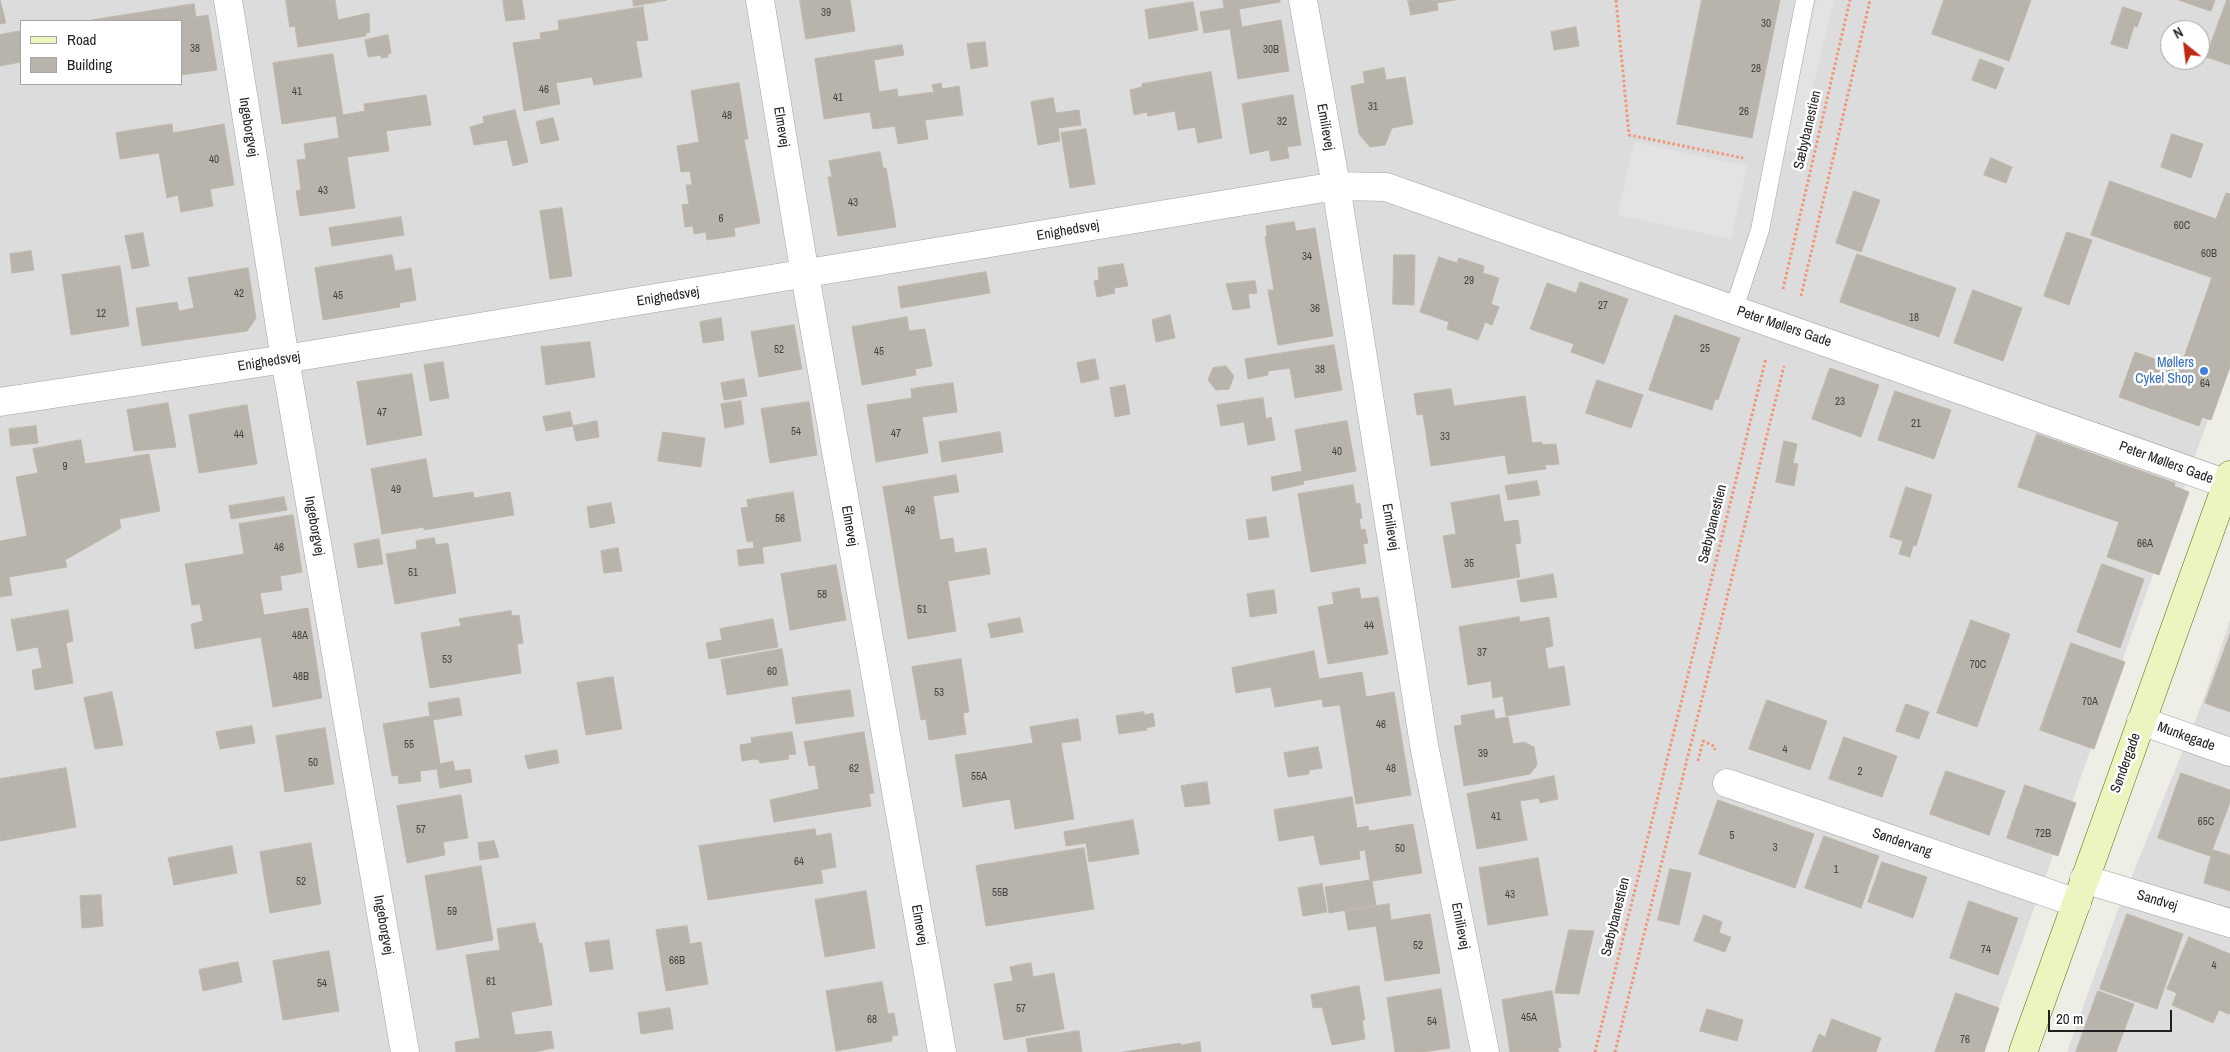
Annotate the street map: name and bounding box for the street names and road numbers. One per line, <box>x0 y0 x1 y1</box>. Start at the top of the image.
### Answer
street label: Sæbybanestien <box>1791 89 1825 171</box>
street label: Ingeborgvej <box>235 96 261 158</box>
street label: Emilievej <box>1313 102 1337 152</box>
street label: Elmevej <box>770 106 792 148</box>
street label: Enighedsvej <box>1035 217 1101 245</box>
street label: Enighedsvej <box>635 284 701 310</box>
street label: Peter Møllers Gade <box>1735 303 1833 351</box>
street label: Enighedsvej <box>236 349 302 375</box>
street label: Peter Møllers Gade <box>2117 438 2215 488</box>
street label: Sæbybanestien <box>1695 483 1731 565</box>
street label: Ingeborgvej <box>301 495 327 557</box>
street label: Emilievej <box>1378 502 1402 552</box>
street label: Elmevej <box>837 504 861 548</box>
street label: Munkegade <box>2155 719 2217 755</box>
street label: Søndergade <box>2107 731 2145 795</box>
street label: Søndervang <box>1870 825 1934 861</box>
street label: Sæbybanestien <box>1598 876 1634 958</box>
street label: Sandvej <box>2135 887 2179 915</box>
street label: Ingeborgvej <box>370 894 396 956</box>
street label: Emilievej <box>1447 901 1473 951</box>
street label: Elmevej <box>907 903 931 947</box>

